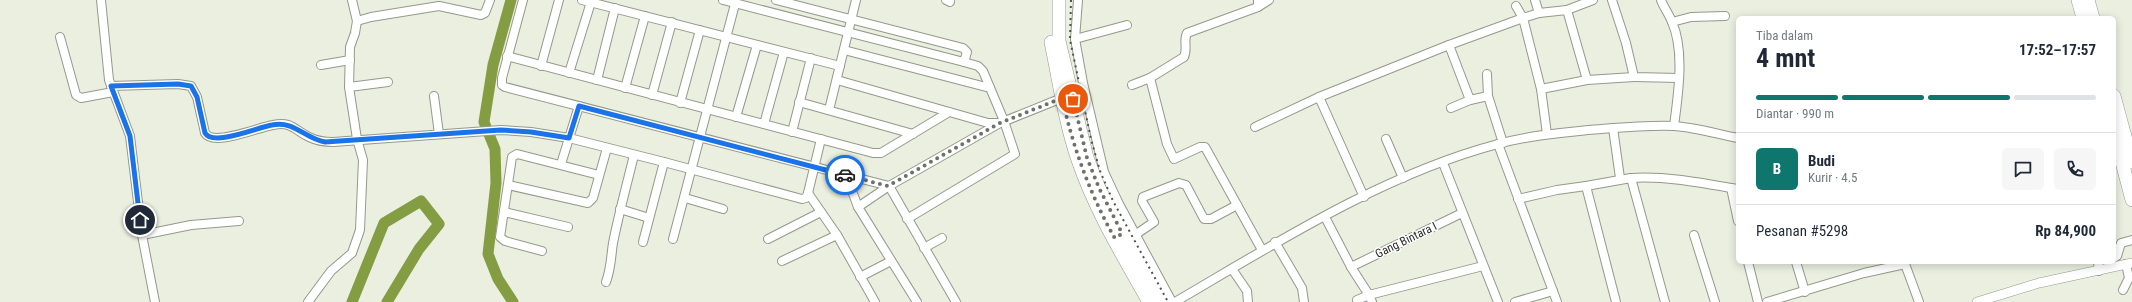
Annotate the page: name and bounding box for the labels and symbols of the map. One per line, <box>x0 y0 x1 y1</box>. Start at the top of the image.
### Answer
pin <box>1056 82 1090 116</box>
courier <box>825 155 865 195</box>
pin <box>123 203 157 237</box>
street label: Gang Bintara I <box>1373 219 1439 261</box>

